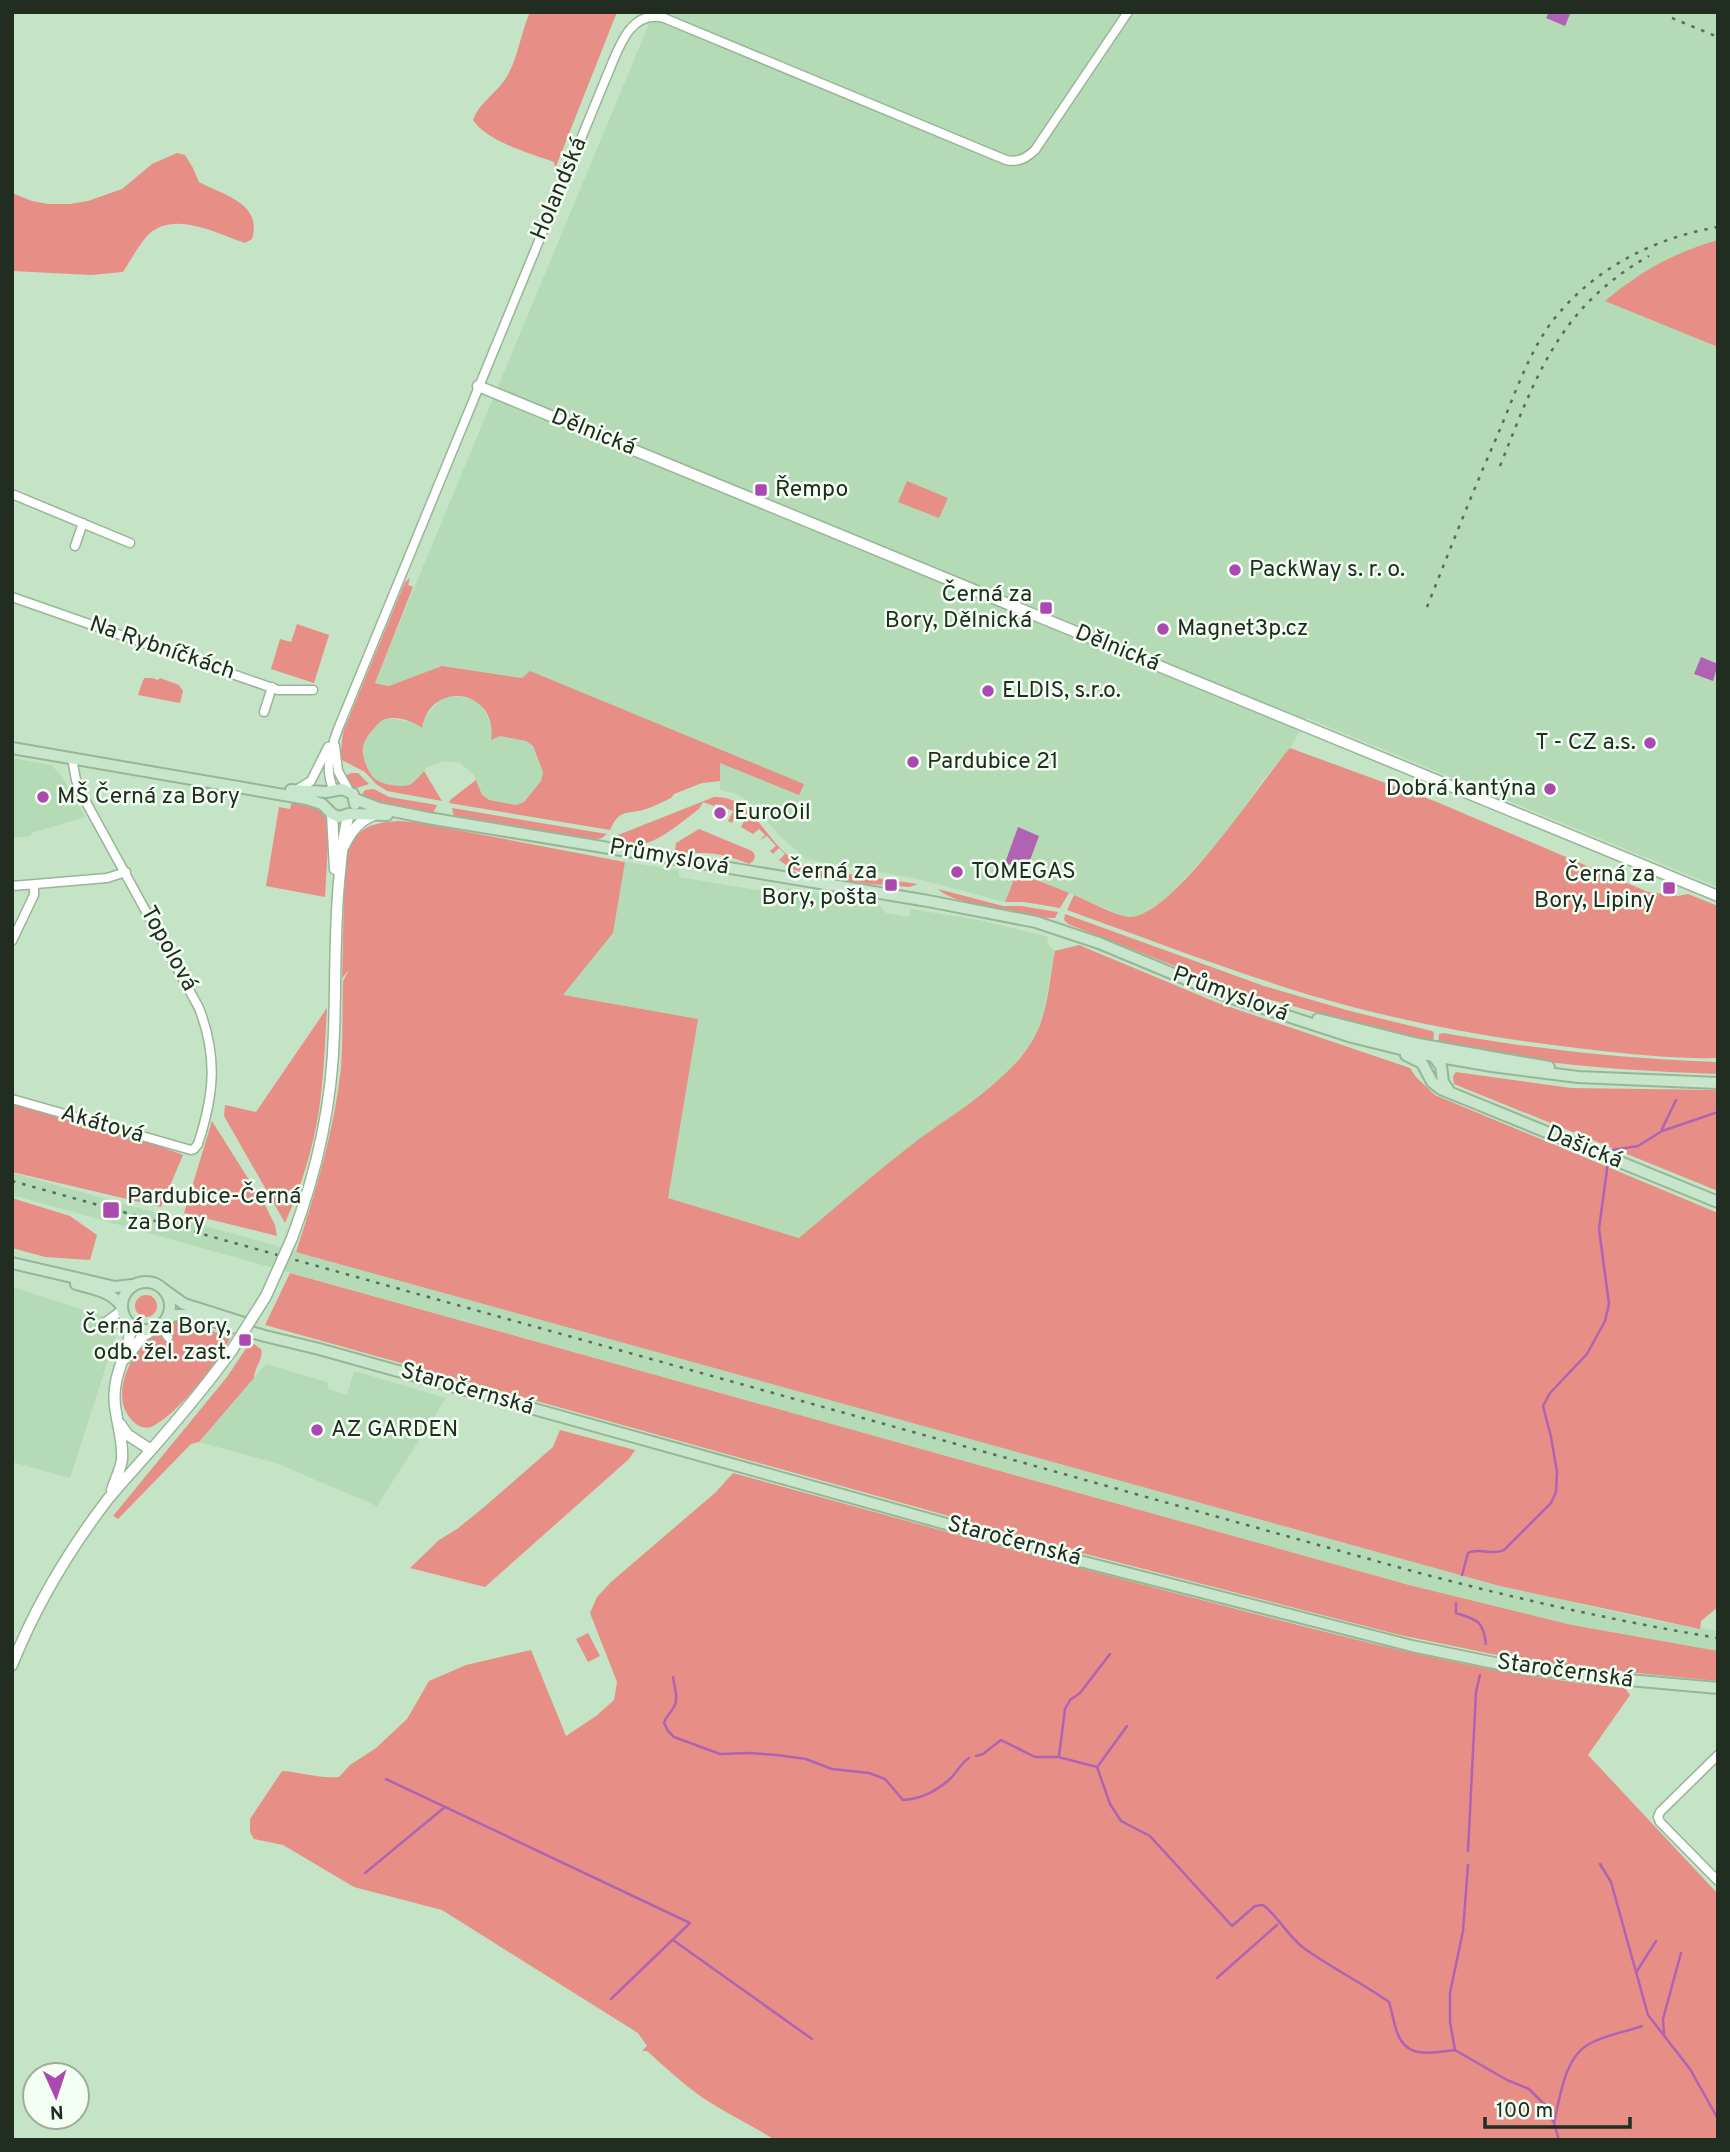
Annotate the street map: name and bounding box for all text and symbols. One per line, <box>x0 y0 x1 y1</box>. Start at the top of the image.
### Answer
street label: Holandská <box>525 133 595 245</box>
street label: Dělnická <box>546 403 640 463</box>
place label: Řempo <box>775 475 848 505</box>
marker: Řempo <box>753 482 769 498</box>
place label: PackWay s. r. o. <box>1249 556 1405 585</box>
marker: PackWay s. r. o. <box>1227 562 1243 578</box>
place label: Černá za Bory, Dělnická <box>885 579 1032 636</box>
marker: Černá za Bory, Dělnická <box>1038 600 1054 616</box>
street label: Na Rybníčkách <box>85 611 239 687</box>
place label: Magnet3p.cz <box>1177 615 1308 644</box>
street label: Dělnická <box>1070 619 1164 679</box>
marker: Magnet3p.cz <box>1155 621 1171 637</box>
place label: ELDIS, s.r.o. <box>1002 677 1121 706</box>
marker: ELDIS, s.r.o. <box>980 683 996 699</box>
place label: T - CZ a.s. <box>1535 729 1636 758</box>
marker: T - CZ a.s. <box>1642 735 1658 751</box>
place label: Pardubice 21 <box>927 748 1059 777</box>
marker: Pardubice 21 <box>905 754 921 770</box>
place label: Dobrá kantýna <box>1386 775 1536 804</box>
place label: MŠ Černá za Bory <box>57 781 240 812</box>
marker: Dobrá kantýna <box>1542 781 1558 797</box>
marker: MŠ Černá za Bory <box>35 789 51 805</box>
place label: EuroOil <box>734 799 811 828</box>
marker: EuroOil <box>712 805 728 821</box>
street label: Průmyslová <box>607 833 731 883</box>
place label: Černá za Bory, pošta <box>761 856 877 913</box>
place label: TOMEGAS <box>971 858 1076 887</box>
place label: Černá za Bory, Lipiny <box>1534 859 1655 916</box>
marker: TOMEGAS <box>949 864 965 880</box>
marker: Černá za Bory, pošta <box>883 877 899 893</box>
marker: Černá za Bory, Lipiny <box>1661 880 1677 896</box>
street label: Topolová <box>133 901 203 997</box>
street label: Průmyslová <box>1168 961 1292 1029</box>
street label: Akátová <box>57 1099 147 1151</box>
street label: Dašická <box>1542 1120 1626 1176</box>
place label: Pardubice-Černá za Bory <box>127 1181 301 1238</box>
marker: Pardubice-Černá za Bory <box>101 1200 121 1220</box>
place label: Černá za Bory, odb. žel. zast. <box>82 1311 231 1368</box>
marker: Černá za Bory, odb. žel. zast. <box>237 1332 253 1348</box>
street label: Staročernská <box>397 1357 537 1423</box>
place label: AZ GARDEN <box>331 1416 458 1445</box>
marker: AZ GARDEN <box>309 1422 325 1438</box>
street label: Staročernská <box>944 1510 1084 1574</box>
street label: Staročernská <box>1495 1648 1635 1696</box>
north arrow <box>21 2061 91 2131</box>
scale bar <box>1485 2086 1630 2130</box>
text: 100 m <box>1496 2098 1553 2125</box>
text: N <box>49 2099 64 2123</box>

